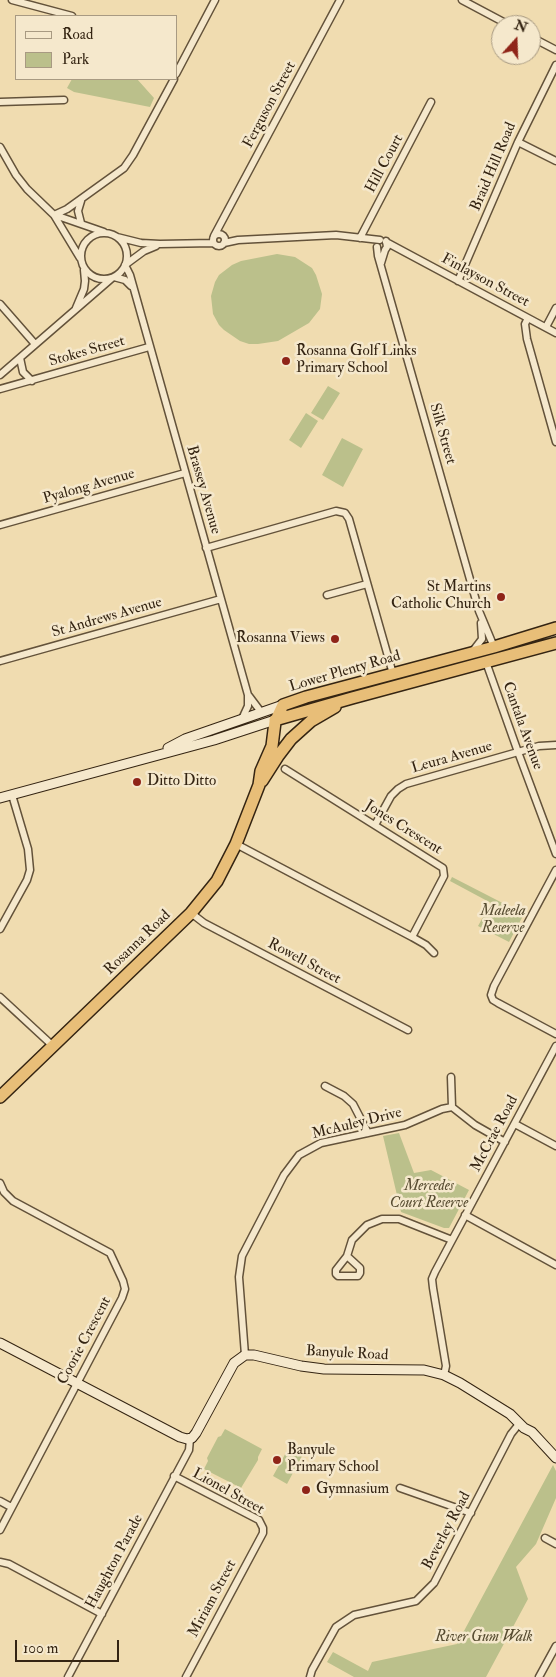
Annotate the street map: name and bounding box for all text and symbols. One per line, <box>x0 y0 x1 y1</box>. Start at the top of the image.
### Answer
legend <box>15 15 178 80</box>
north arrow <box>491 15 541 65</box>
text: N <box>512 16 530 37</box>
text: Road <box>62 25 93 44</box>
text: Park <box>62 50 89 69</box>
street label: Ferguson Street <box>240 59 300 151</box>
street label: Braid Hill Road <box>467 120 521 214</box>
street label: Hill Court <box>362 132 408 196</box>
street label: Finlayson Street <box>438 250 532 312</box>
street label: Stokes Street <box>47 333 127 371</box>
place label: Rosanna Golf Links Primary School <box>296 343 416 378</box>
marker: Rosanna Golf Links Primary School <box>280 355 292 367</box>
street label: Silk Street <box>425 401 459 467</box>
street label: Brassey Avenue <box>182 444 224 536</box>
street label: Pyalong Avenue <box>41 465 137 509</box>
place label: St Martins Catholic Church <box>391 579 491 614</box>
marker: St Martins Catholic Church <box>495 591 507 603</box>
street label: St Andrews Avenue <box>50 594 164 642</box>
place label: Rosanna Views <box>236 630 325 648</box>
marker: Rosanna Views <box>329 633 341 645</box>
street label: Lower Plenty Road <box>287 648 403 696</box>
street label: Cantala Avenue <box>498 680 546 772</box>
street label: Leura Avenue <box>410 738 494 778</box>
place label: Ditto Ditto <box>147 773 216 791</box>
marker: Ditto Ditto <box>131 776 143 788</box>
street label: Jones Crescent <box>361 797 445 859</box>
park label: Maleela Reserve <box>480 903 526 938</box>
street label: Rosanna Road <box>101 907 175 979</box>
street label: Rowell Street <box>264 935 344 989</box>
street label: McCrae Road <box>467 1093 523 1175</box>
street label: McAuley Drive <box>310 1104 404 1144</box>
park label: Mercedes Court Reserve <box>390 1178 468 1213</box>
street label: Coorie Crescent <box>54 1294 116 1388</box>
street label: Banyule Road <box>305 1343 389 1365</box>
place label: Banyule Primary School <box>287 1442 379 1477</box>
marker: Banyule Primary School <box>271 1454 283 1466</box>
street label: Lionel Street <box>189 1465 267 1519</box>
place label: Gymnasium <box>316 1481 389 1499</box>
marker: Gymnasium <box>300 1484 312 1496</box>
street label: Beverley Road <box>419 1489 475 1573</box>
street label: Haughton Parade <box>83 1512 147 1612</box>
street label: Miriam Street <box>185 1557 241 1641</box>
park label: River Gum Walk <box>435 1629 533 1647</box>
scale bar <box>18 1630 121 1662</box>
text: 100 m <box>23 1639 58 1658</box>

